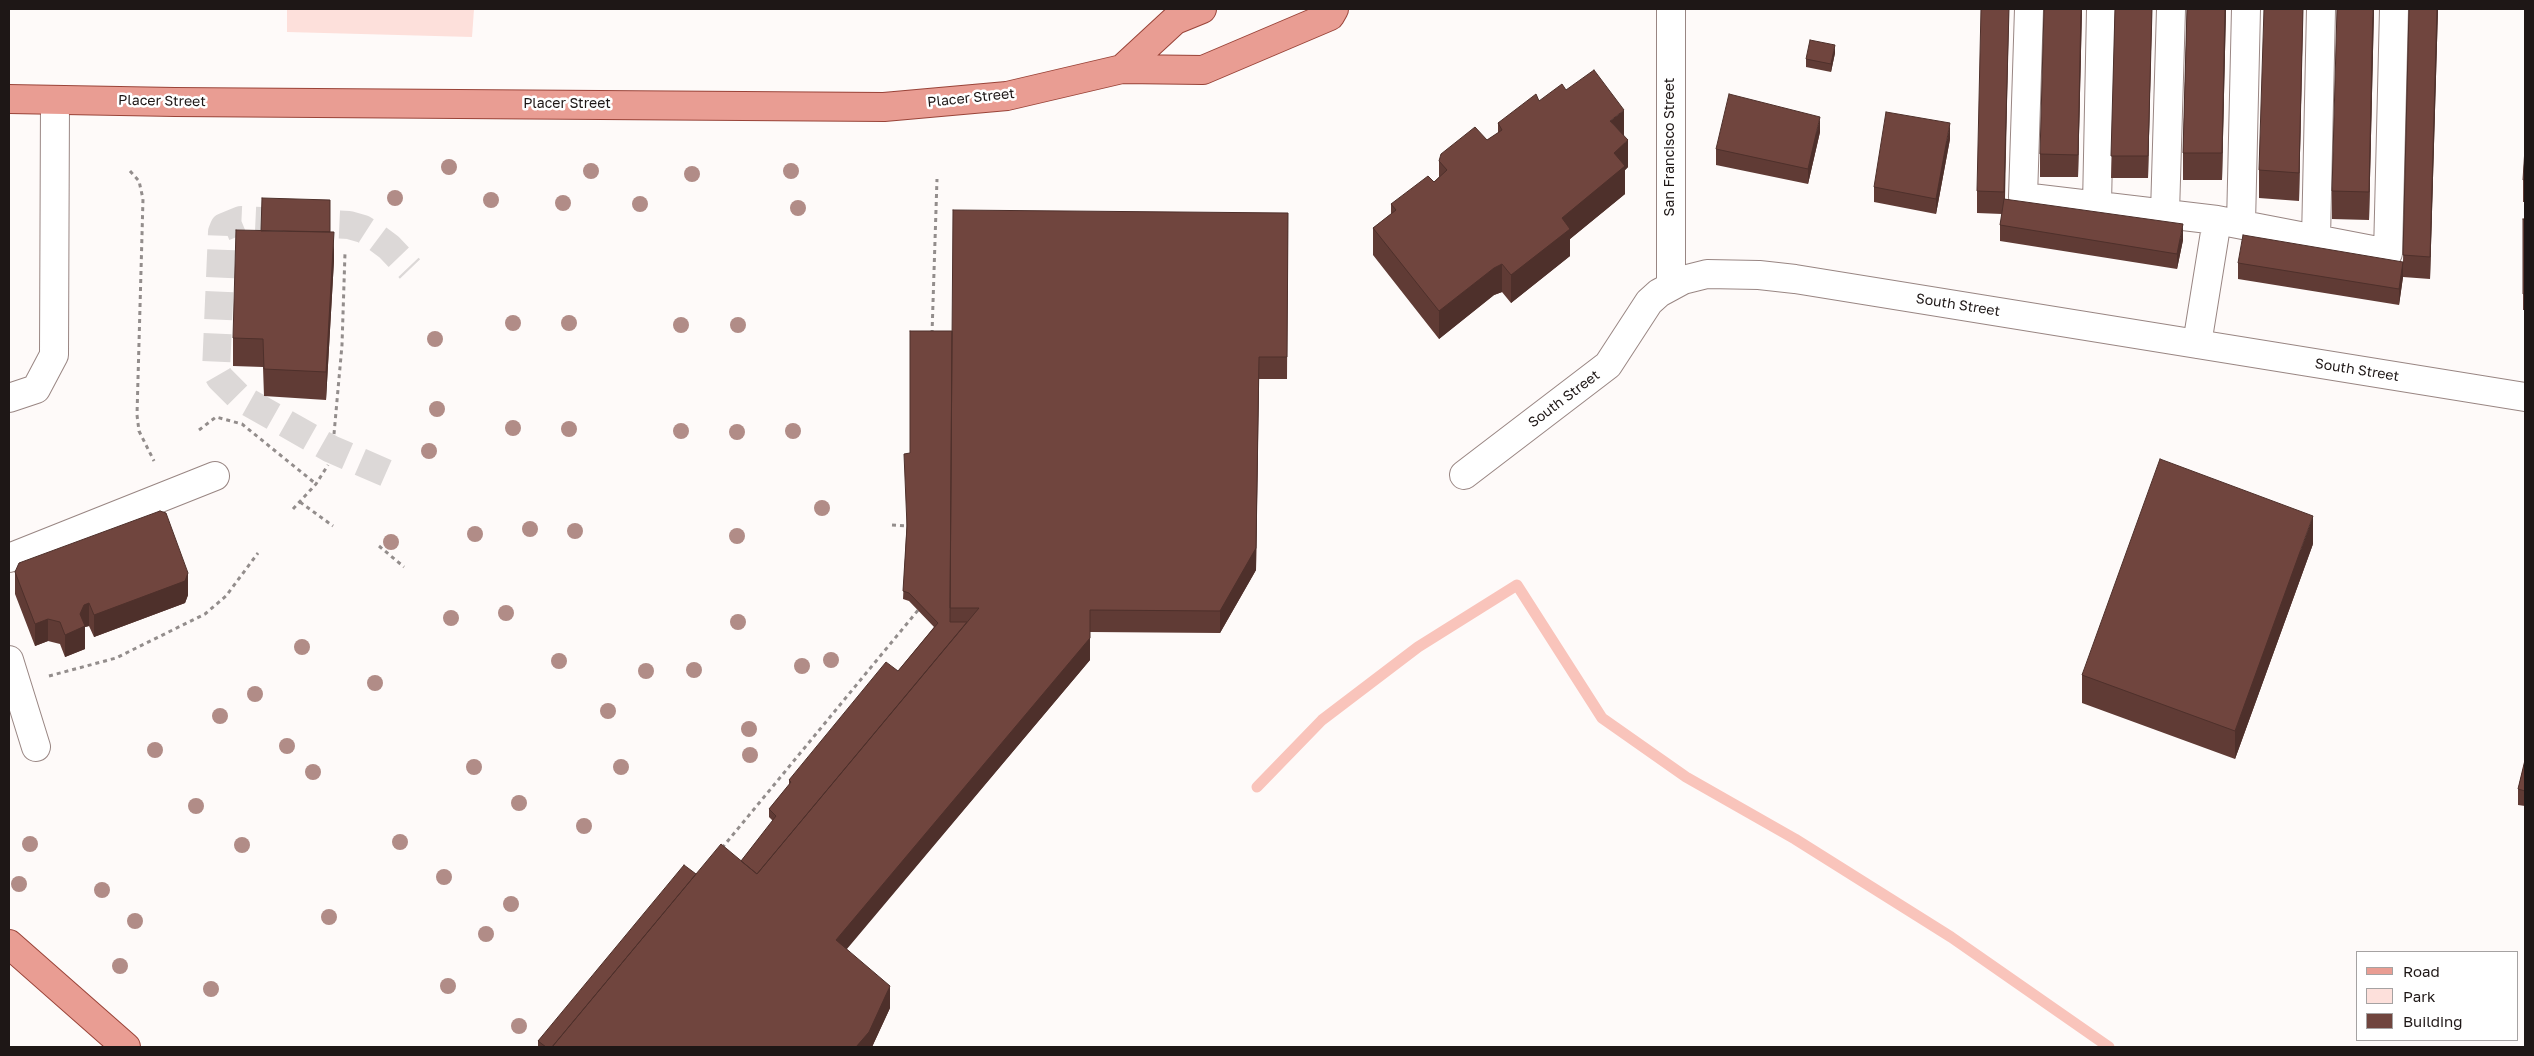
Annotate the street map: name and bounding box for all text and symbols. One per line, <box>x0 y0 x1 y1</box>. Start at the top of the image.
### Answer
street label: San Francisco Street <box>1662 78 1678 216</box>
street label: Placer Street <box>927 85 1015 111</box>
street label: Placer Street <box>118 92 206 110</box>
street label: Placer Street <box>523 96 611 112</box>
street label: South Street <box>1915 290 2001 320</box>
street label: South Street <box>2314 355 2400 385</box>
street label: South Street <box>1525 367 1603 431</box>
legend <box>2356 951 2519 1041</box>
text: Road <box>2403 962 2440 980</box>
text: Park <box>2403 987 2435 1005</box>
text: Building <box>2403 1012 2463 1030</box>

